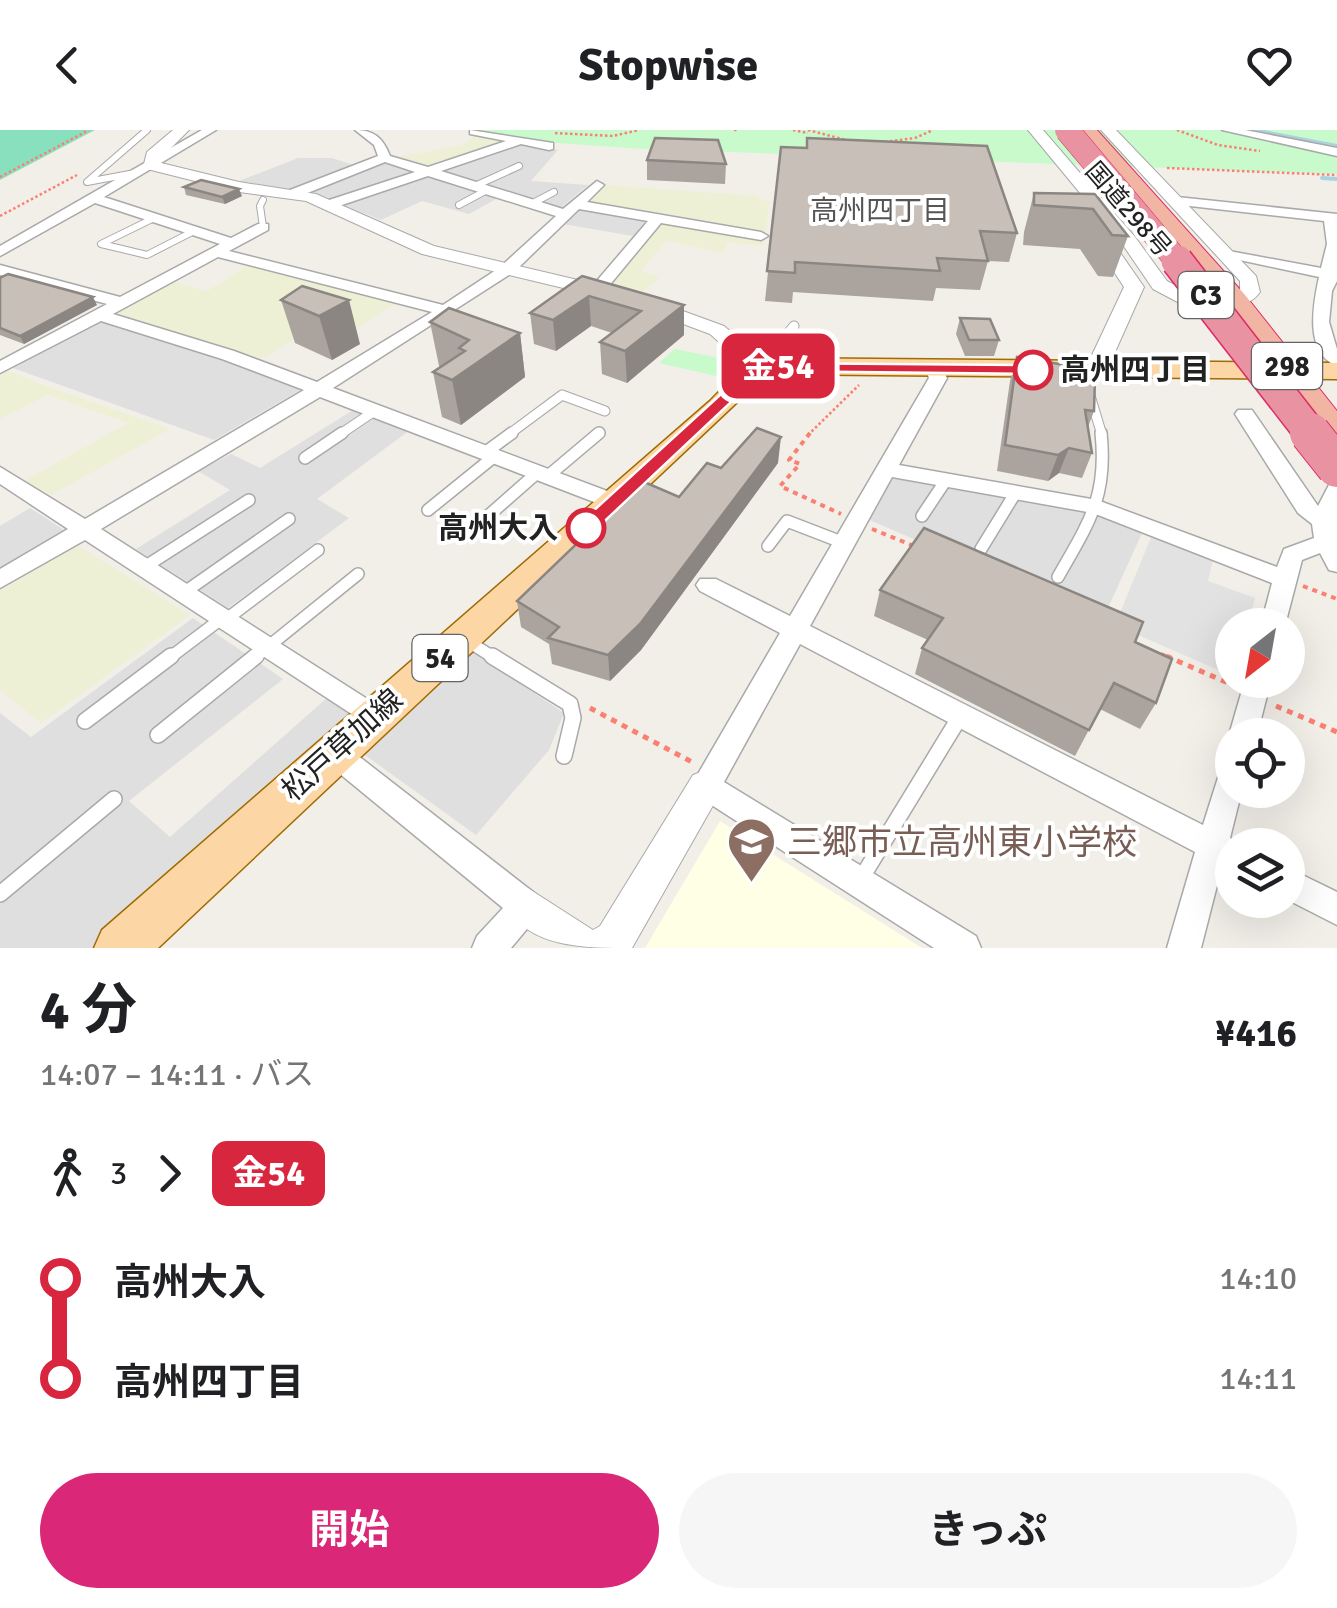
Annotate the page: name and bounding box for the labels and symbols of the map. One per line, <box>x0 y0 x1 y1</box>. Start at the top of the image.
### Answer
street label: 国道298号 <box>1079 156 1178 263</box>
district label: 高州四丁目 <box>810 194 950 228</box>
road number: C3 <box>1178 272 1234 318</box>
line badge: 金54 <box>720 334 836 398</box>
road number: 298 <box>1252 343 1322 389</box>
marker: 高州四丁目 <box>1014 351 1052 389</box>
place label: 高州四丁目 <box>1060 352 1210 389</box>
marker: 高州大入 <box>567 509 605 547</box>
place label: 高州大入 <box>438 510 558 547</box>
north arrow <box>1215 608 1305 698</box>
road number: 54 <box>412 635 468 681</box>
street label: 松戸草加線 <box>274 681 410 809</box>
school or university icon: 三郷市立高州東小学校 <box>726 816 778 884</box>
place label: 三郷市立高州東小学校 <box>787 821 1137 864</box>

